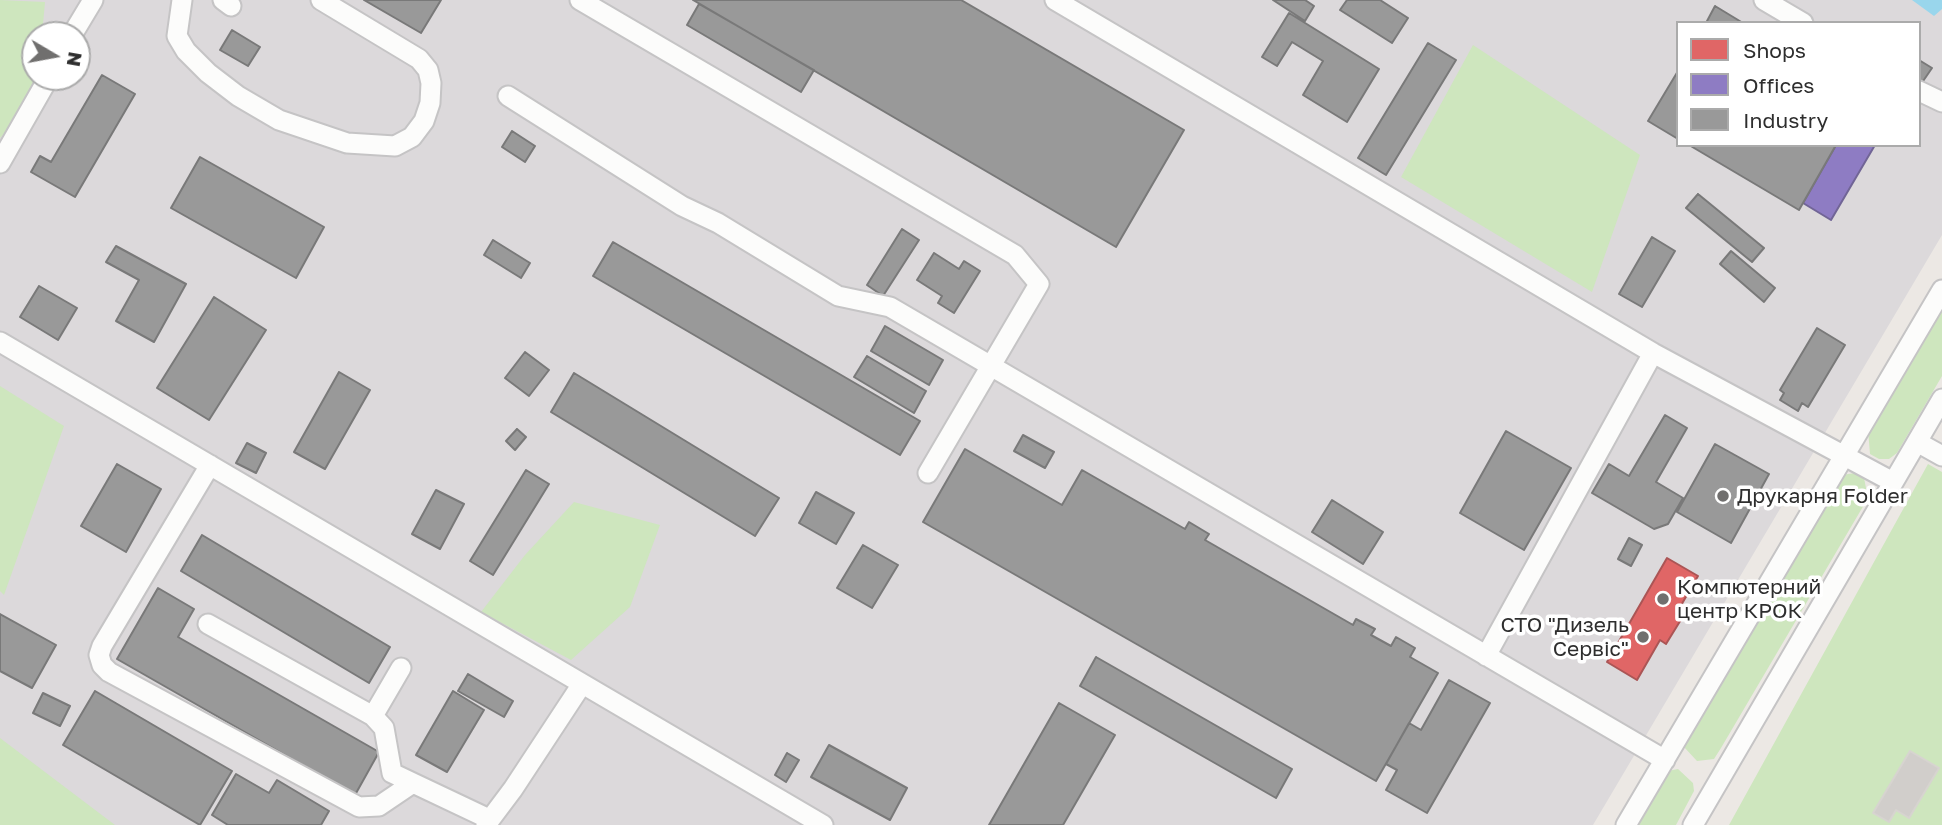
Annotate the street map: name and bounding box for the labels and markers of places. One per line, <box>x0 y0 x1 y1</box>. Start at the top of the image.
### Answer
place label: Друкарня Folder <box>1737 483 1908 509</box>
marker: Друкарня Folder <box>1715 488 1731 504</box>
place label: Компютерний центр КРОК <box>1677 574 1821 624</box>
marker: Компютерний центр КРОК <box>1655 591 1671 607</box>
place label: СТО "Дизель Сервіс" <box>1500 612 1629 662</box>
marker: СТО "Дизель Сервіс" <box>1635 629 1651 645</box>

